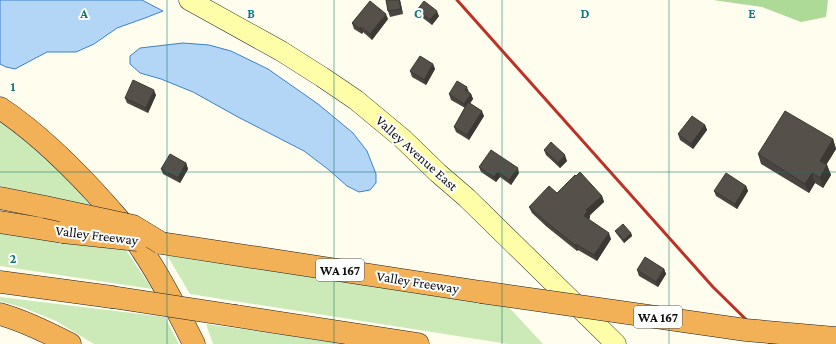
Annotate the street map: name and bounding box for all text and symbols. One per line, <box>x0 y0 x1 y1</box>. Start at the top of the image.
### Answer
text: A <box>79 6 88 21</box>
text: B <box>247 6 255 21</box>
text: C <box>414 6 422 21</box>
text: D <box>581 6 590 21</box>
text: E <box>748 6 756 21</box>
text: 1 <box>11 79 16 94</box>
street label: Valley Avenue East <box>373 112 461 194</box>
street label: Valley Freeway <box>55 222 140 248</box>
text: 2 <box>10 251 17 266</box>
road number: WA 167 <box>316 259 364 281</box>
street label: Valley Freeway <box>376 268 461 296</box>
road number: WA 167 <box>634 306 682 328</box>

